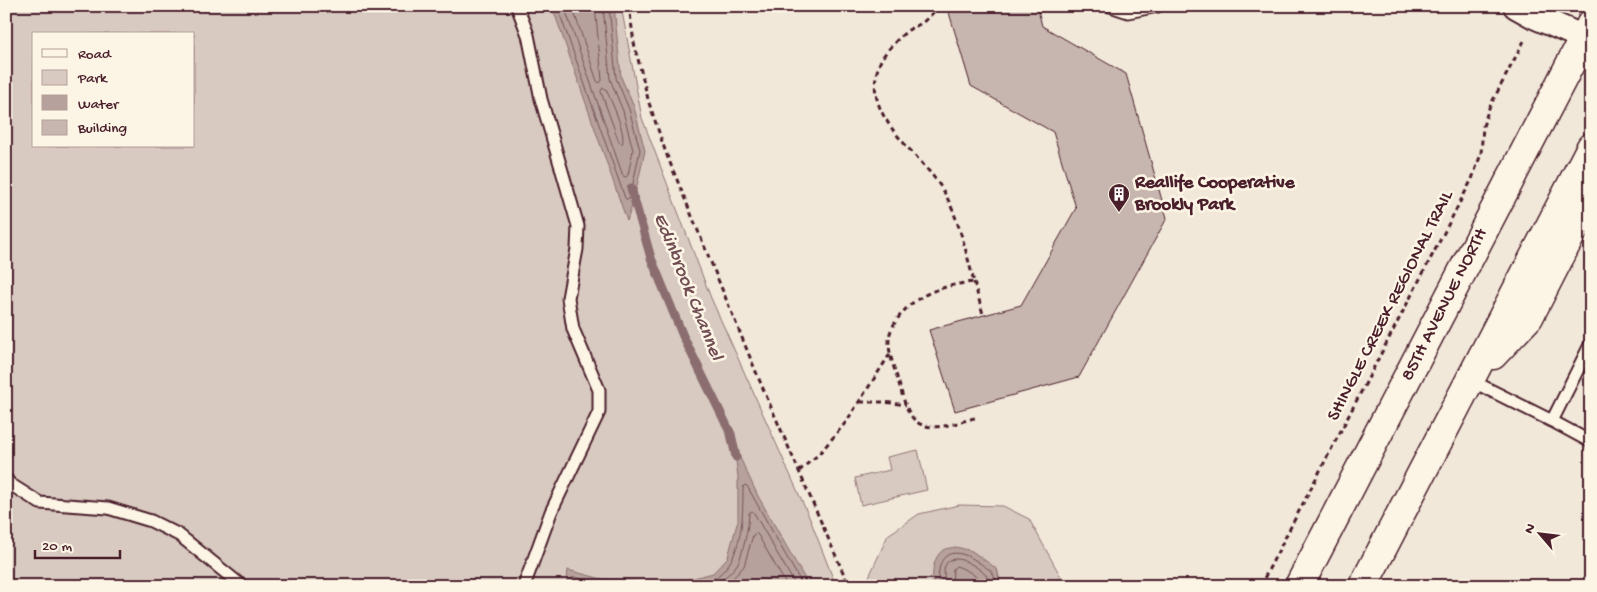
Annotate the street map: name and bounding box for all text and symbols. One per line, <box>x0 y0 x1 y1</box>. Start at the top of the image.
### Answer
legend <box>32 32 195 148</box>
text: Road <box>78 46 112 64</box>
text: Park <box>77 70 108 88</box>
text: Water <box>78 96 120 114</box>
text: Building <box>77 120 127 138</box>
place label: Reallife Cooperative Brookly Park <box>1134 172 1296 217</box>
building icon: Reallife Cooperative Brookly Park <box>1107 182 1131 213</box>
street label: SHINGLE CREEK REGIONAL TRAIL <box>1323 186 1460 425</box>
water label: Edinbrook Channel <box>647 210 728 365</box>
street label: 85TH AVENUE NORTH <box>1397 225 1494 385</box>
north arrow <box>1514 510 1564 560</box>
text: N <box>1521 521 1540 537</box>
scale bar <box>35 527 120 559</box>
text: 20 m <box>42 538 72 556</box>

